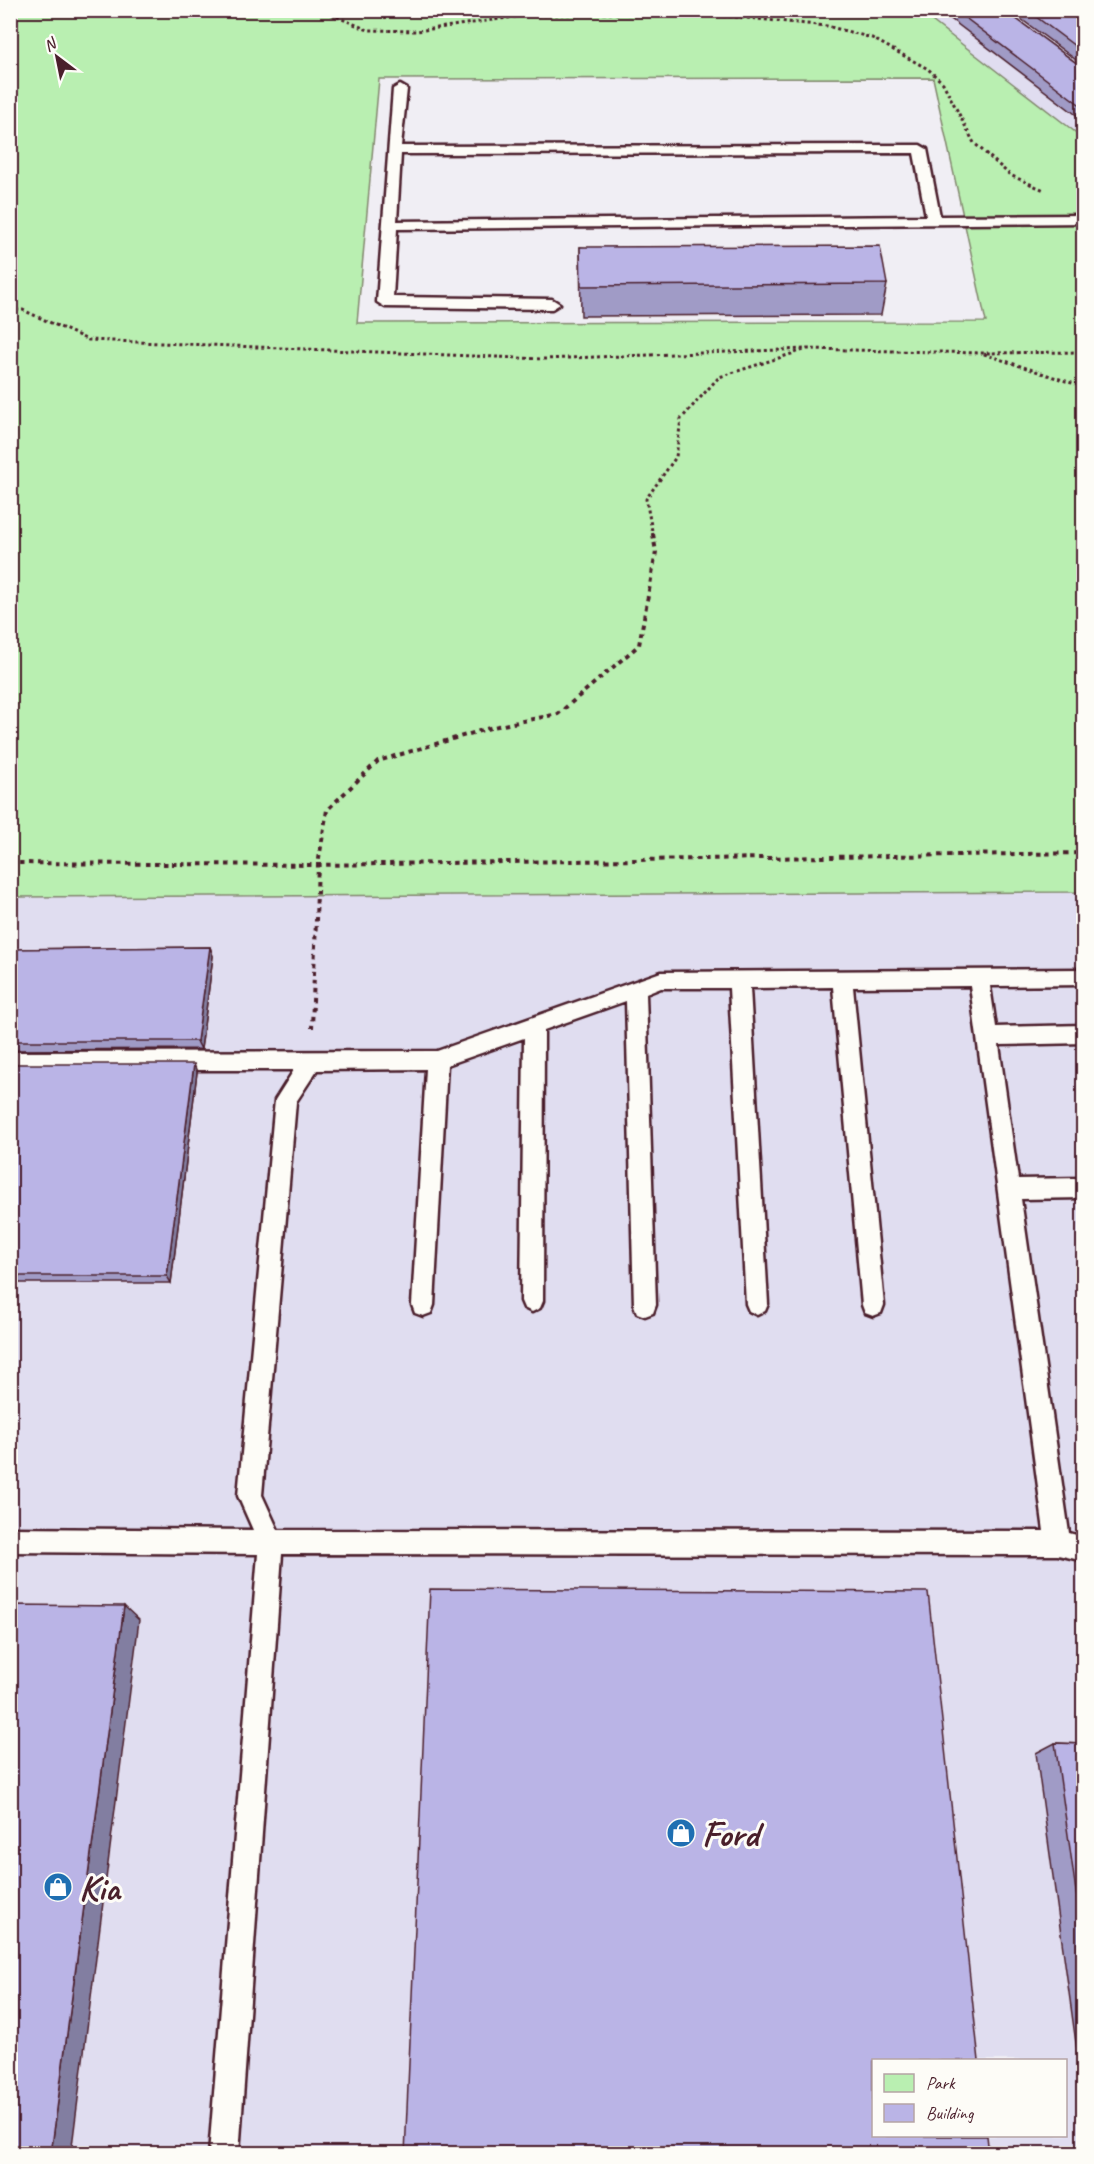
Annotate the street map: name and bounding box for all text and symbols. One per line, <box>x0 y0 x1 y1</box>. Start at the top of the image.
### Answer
north arrow <box>27 27 87 87</box>
text: N <box>40 32 62 56</box>
place label: Ford <box>702 1811 765 1857</box>
shop icon: Ford <box>665 1817 697 1849</box>
place label: Kia <box>79 1865 123 1911</box>
shop icon: Kia <box>42 1871 74 1903</box>
legend <box>872 2059 1067 2137</box>
text: Park <box>926 2072 956 2094</box>
text: Building <box>926 2102 975 2124</box>

